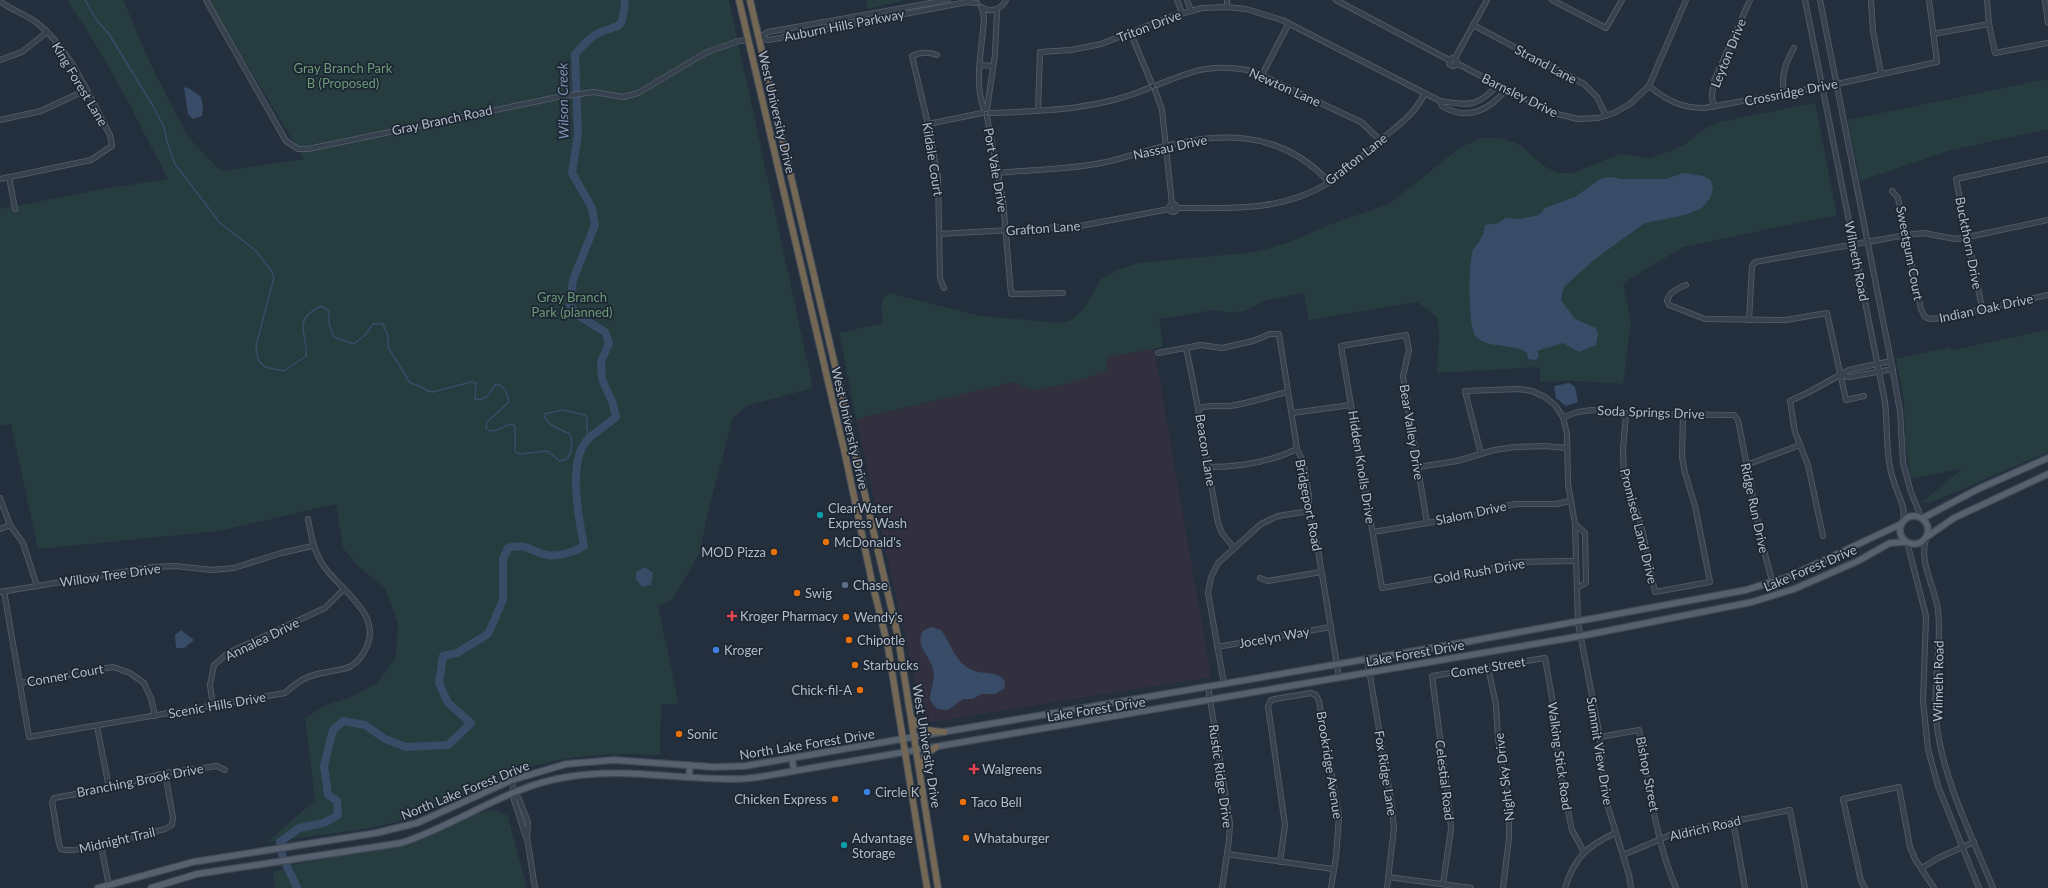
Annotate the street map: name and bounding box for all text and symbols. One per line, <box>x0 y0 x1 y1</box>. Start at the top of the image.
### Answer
street label: Auburn Hills Parkway <box>782 5 906 45</box>
street label: Triton Drive <box>1115 6 1184 46</box>
street label: Leyton Drive <box>1707 16 1749 90</box>
street label: King Forest Lane <box>49 39 112 129</box>
street label: Strand Lane <box>1512 41 1580 87</box>
street label: West University Drive <box>755 49 799 175</box>
park label: Gray Branch Park B (Proposed) <box>294 60 393 91</box>
water label: Wilson Creek <box>553 62 572 139</box>
street label: Newton Lane <box>1247 64 1323 110</box>
street label: Barnsley Drive <box>1479 70 1561 120</box>
street label: Crossridge Drive <box>1743 75 1839 109</box>
street label: Gray Branch Road <box>390 102 494 138</box>
street label: Kildale Court <box>919 121 947 197</box>
street label: Port Vale Drive <box>981 126 1011 214</box>
street label: Grafton Lane <box>1322 130 1390 188</box>
street label: Nassau Drive <box>1131 131 1209 163</box>
street label: Buckthorn Drive <box>1952 195 1986 291</box>
street label: Sweetgum Court <box>1893 204 1927 302</box>
street label: Grafton Lane <box>1005 217 1081 239</box>
street label: Wilmeth Road <box>1841 220 1873 302</box>
park label: Gray Branch Park (planned) <box>531 289 613 320</box>
street label: Indian Oak Drive <box>1937 290 2035 326</box>
street label: West University Drive <box>828 365 872 491</box>
street label: Bear Valley Drive <box>1397 383 1427 481</box>
street label: Soda Springs Drive <box>1597 402 1705 422</box>
street label: Hidden Knolls Drive <box>1345 409 1379 525</box>
street label: Beacon Lane <box>1192 413 1220 487</box>
street label: Bridgeport Road <box>1292 458 1326 552</box>
street label: Ridge Run Drive <box>1738 461 1772 555</box>
street label: Promised Land Drive <box>1617 467 1661 586</box>
street label: Slalom Drive <box>1434 498 1508 528</box>
place label: ClearWater Express Wash <box>828 500 907 531</box>
marker: ClearWater Express Wash <box>815 510 825 520</box>
place label: McDonald's <box>834 534 902 550</box>
marker: McDonald's <box>821 537 831 547</box>
street label: Lake Forest Drive <box>1761 541 1859 595</box>
place label: MOD Pizza <box>701 544 766 560</box>
marker: MOD Pizza <box>769 547 779 557</box>
street label: Gold Rush Drive <box>1432 555 1526 587</box>
street label: Willow Tree Drive <box>59 560 162 590</box>
place label: Chase <box>853 577 888 593</box>
marker: Chase <box>840 580 850 590</box>
place label: Swig <box>805 585 832 601</box>
marker: Swig <box>792 588 802 598</box>
place label: Kroger Pharmacy <box>740 608 838 624</box>
place label: Wendy's <box>854 609 903 625</box>
marker: Kroger Pharmacy <box>727 611 737 621</box>
marker: Wendy's <box>841 612 851 622</box>
street label: Annalea Drive <box>222 614 302 664</box>
street label: Jocelyn Way <box>1237 623 1311 651</box>
place label: Chipotle <box>857 632 905 648</box>
marker: Chipotle <box>844 635 854 645</box>
street label: Lake Forest Drive <box>1365 636 1466 670</box>
street label: Wilmeth Road <box>1929 640 1947 722</box>
place label: Kroger <box>724 642 763 658</box>
marker: Kroger <box>711 645 721 655</box>
street label: Comet Street <box>1449 653 1527 681</box>
place label: Starbucks <box>863 657 919 673</box>
street label: Conner Court <box>25 660 105 690</box>
marker: Starbucks <box>850 660 860 670</box>
place label: Chick-fil-A <box>791 682 852 698</box>
street label: West University Drive <box>909 683 945 809</box>
marker: Chick-fil-A <box>855 685 865 695</box>
street label: Scenic Hills Drive <box>167 689 267 721</box>
street label: Lake Forest Drive <box>1046 693 1147 725</box>
street label: Summit View Drive <box>1584 696 1616 806</box>
street label: Walking Stick Road <box>1544 701 1576 811</box>
street label: Brookridge Avenue <box>1314 710 1346 820</box>
street label: Rustic Ridge Drive <box>1206 723 1236 829</box>
street label: North Lake Forest Drive <box>738 725 876 763</box>
place label: Sonic <box>687 726 718 742</box>
marker: Sonic <box>674 729 684 739</box>
street label: Fox Ridge Lane <box>1371 729 1401 817</box>
street label: Night Sky Drive <box>1491 732 1517 822</box>
street label: Bishop Street <box>1633 735 1663 813</box>
street label: Celestial Road <box>1432 739 1458 821</box>
street label: North Lake Forest Drive <box>399 757 532 823</box>
street label: Branching Brook Drive <box>75 760 205 800</box>
place label: Walgreens <box>982 761 1042 777</box>
marker: Walgreens <box>969 764 979 774</box>
place label: Circle K <box>875 784 920 800</box>
marker: Circle K <box>862 787 872 797</box>
place label: Chicken Express <box>734 791 827 807</box>
marker: Chicken Express <box>830 794 840 804</box>
place label: Taco Bell <box>971 794 1022 810</box>
marker: Taco Bell <box>958 797 968 807</box>
street label: Aldrich Road <box>1668 812 1742 844</box>
street label: Midnight Trail <box>77 823 157 857</box>
place label: Advantage Storage <box>852 830 913 861</box>
place label: Whataburger <box>974 830 1050 846</box>
marker: Whataburger <box>961 833 971 843</box>
marker: Advantage Storage <box>839 840 849 850</box>

